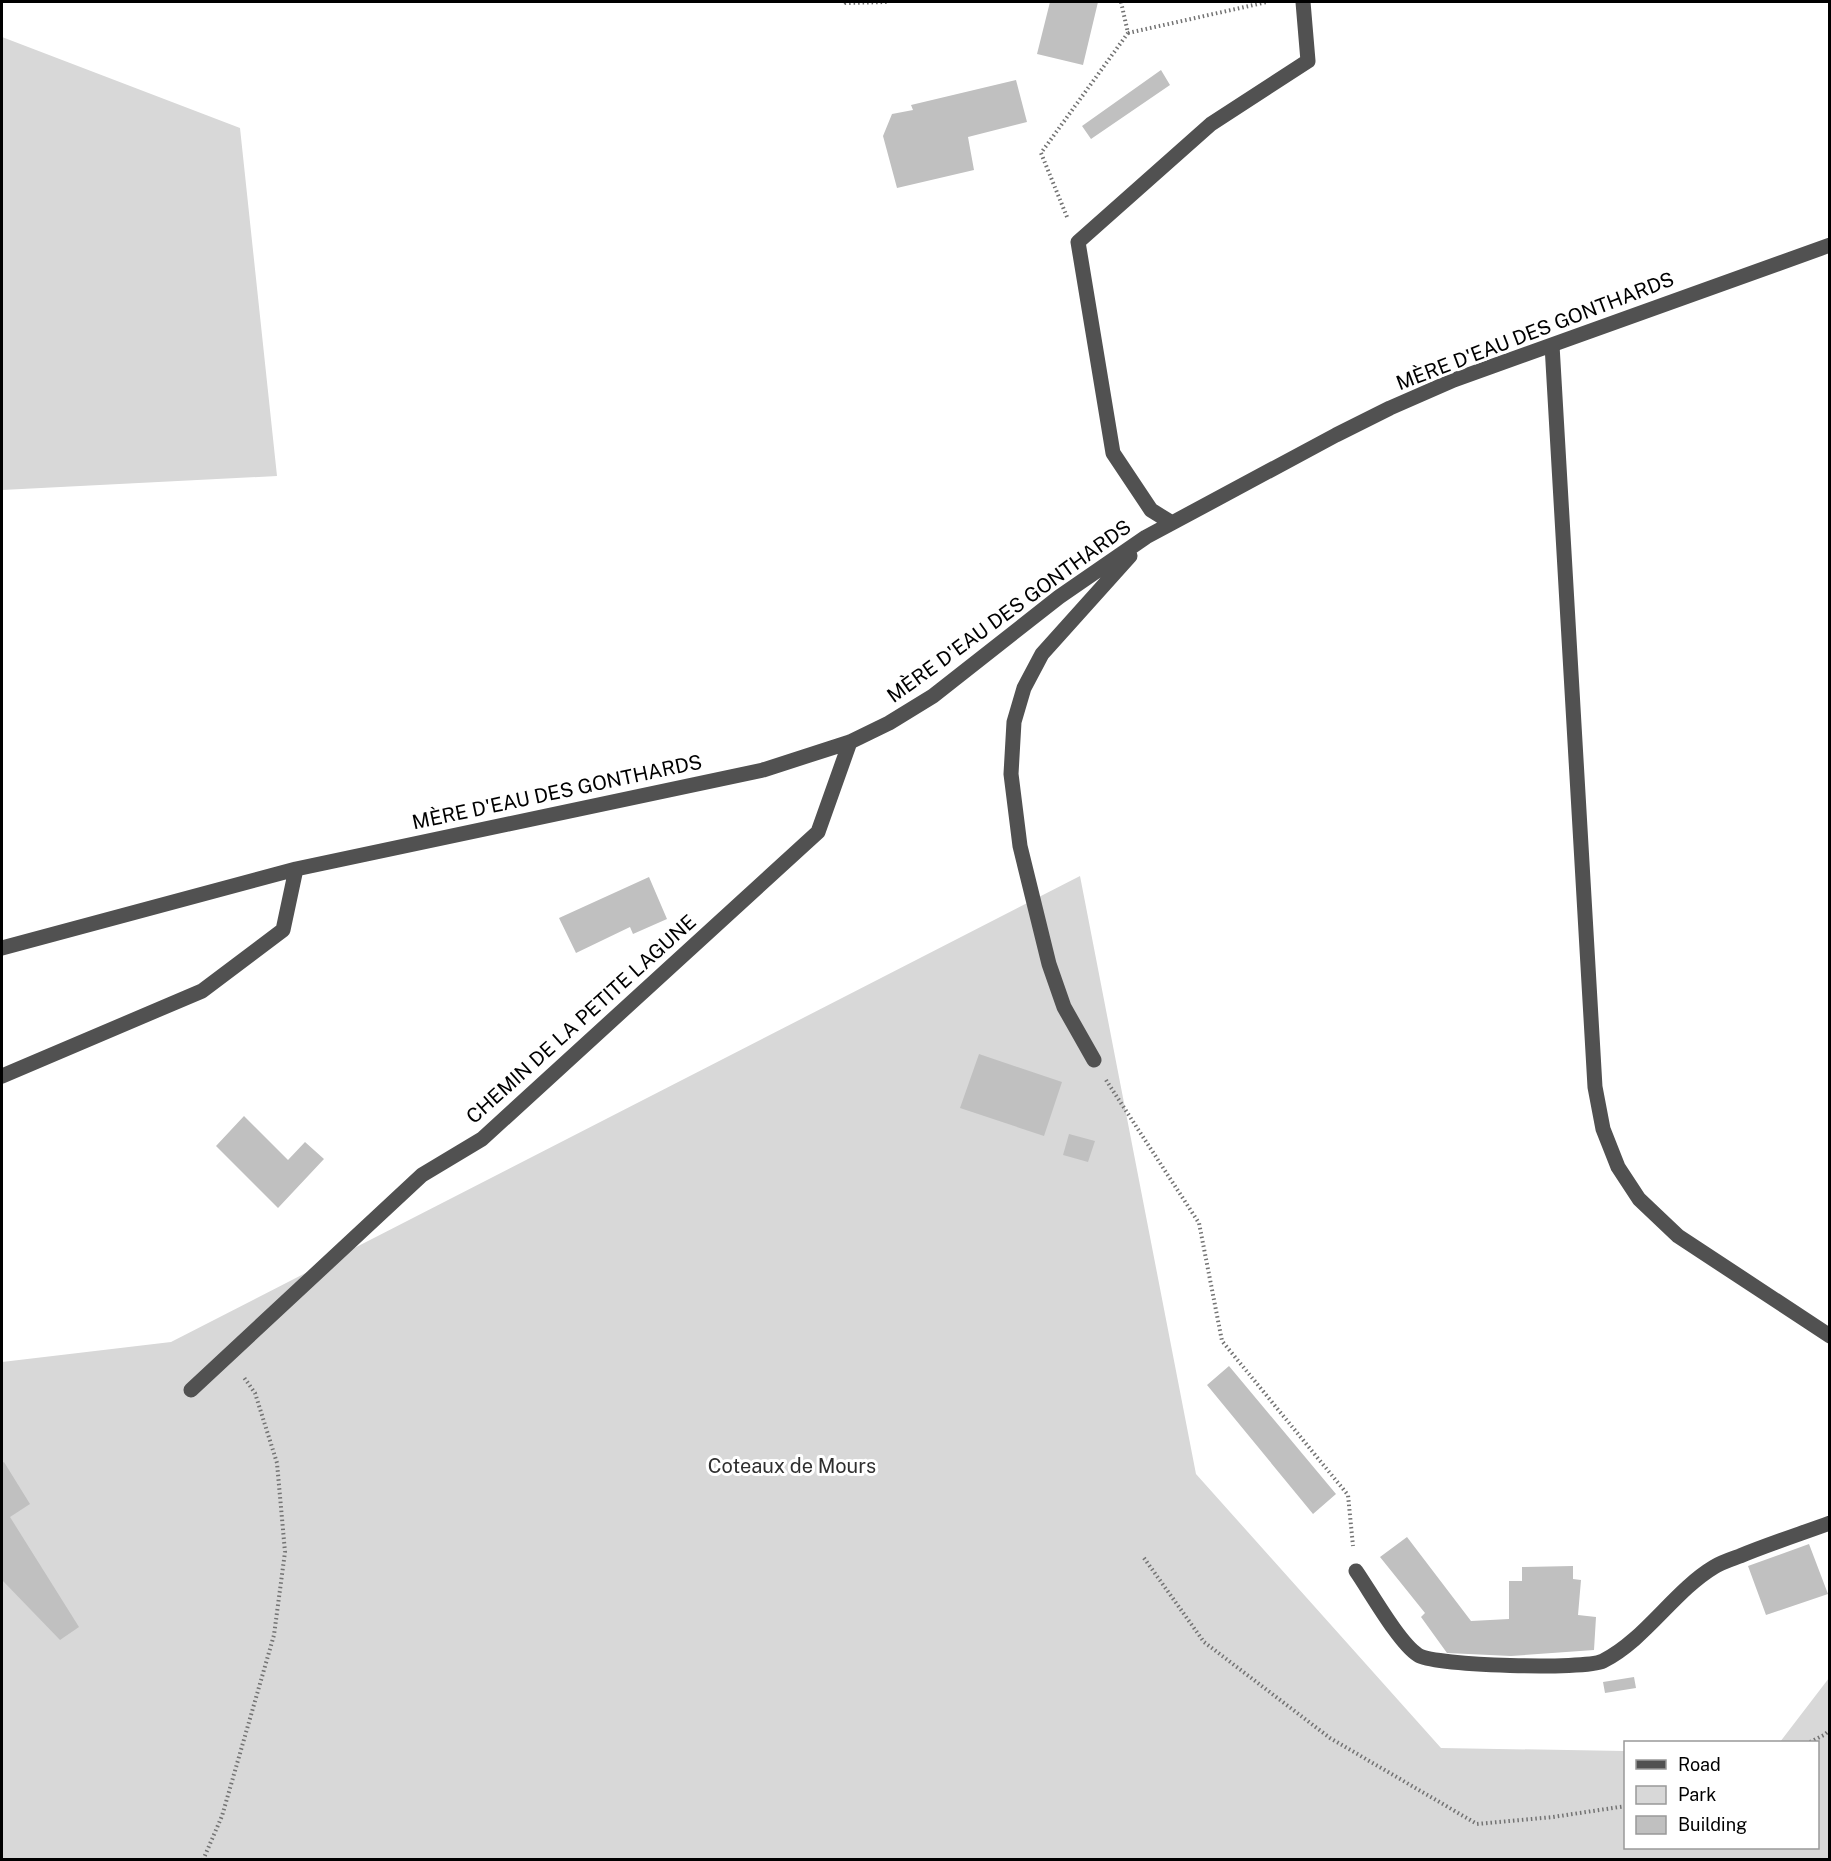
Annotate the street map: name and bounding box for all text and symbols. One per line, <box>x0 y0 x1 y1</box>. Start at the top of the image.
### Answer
street label: MÈRE D'EAU DES GONTHARDS <box>1392 266 1677 395</box>
street label: MÈRE D'EAU DES GONTHARDS <box>882 514 1136 708</box>
street label: MÈRE D'EAU DES GONTHARDS <box>410 749 704 834</box>
street label: CHEMIN DE LA PETITE LAGUNE <box>461 909 701 1129</box>
park label: Coteaux de Mours <box>708 1454 876 1478</box>
legend <box>1624 1741 1819 1849</box>
text: Road <box>1678 1754 1721 1775</box>
text: Park <box>1678 1784 1716 1805</box>
text: Building <box>1678 1814 1747 1835</box>

